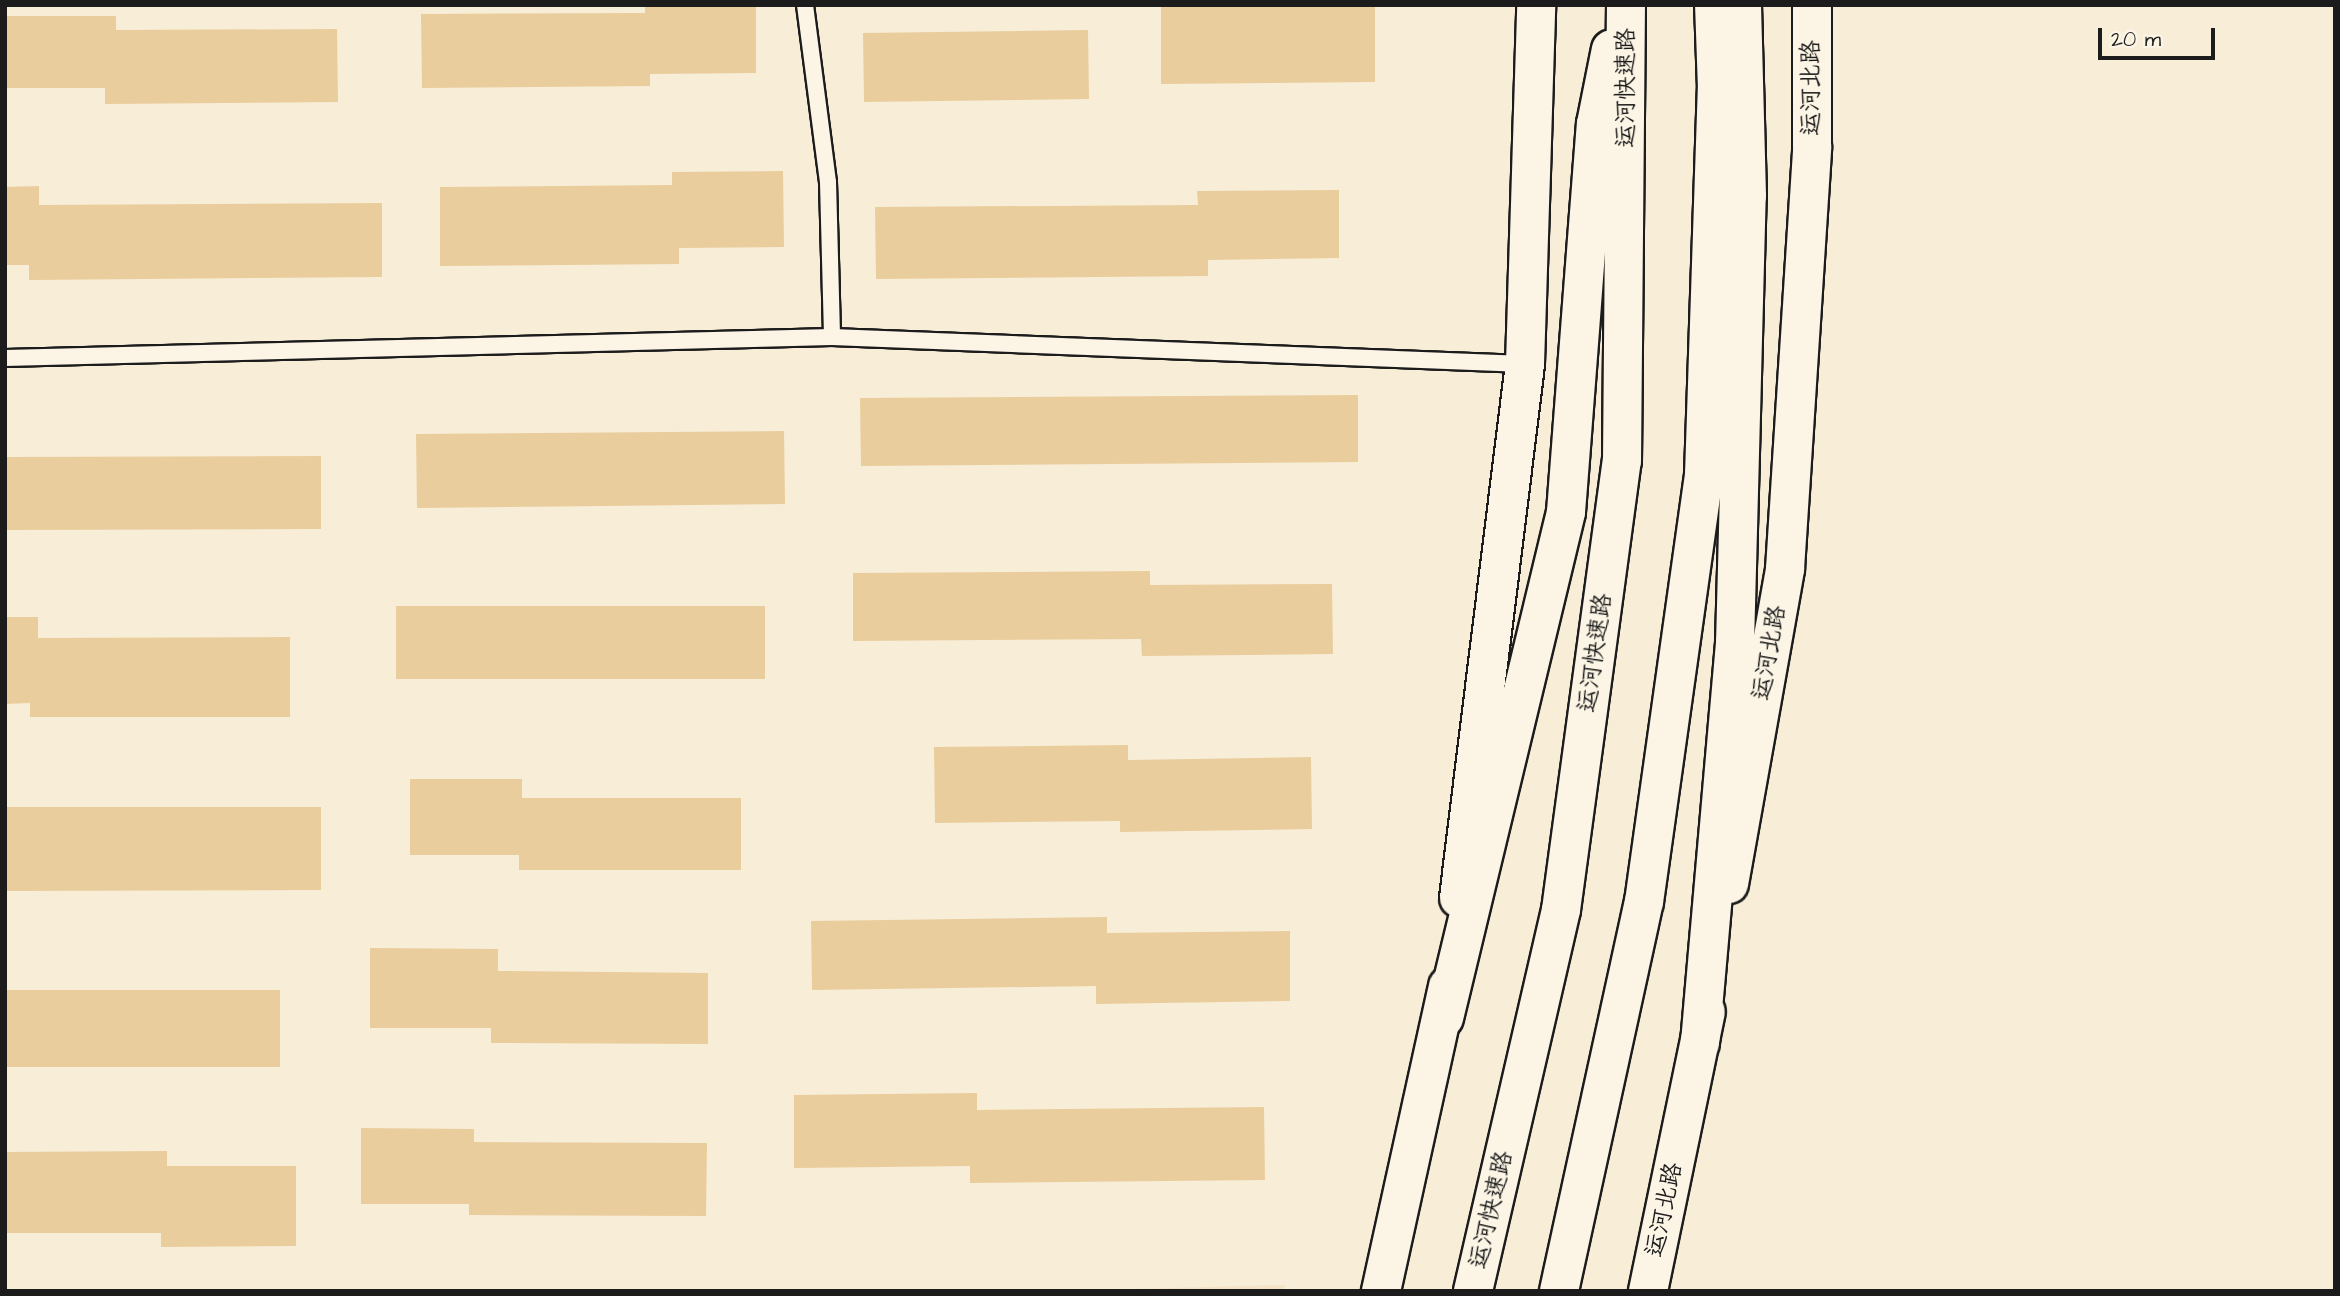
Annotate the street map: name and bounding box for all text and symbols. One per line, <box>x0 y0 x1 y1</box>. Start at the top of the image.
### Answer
scale bar <box>2102 14 2219 58</box>
text: 20 m <box>2111 25 2161 54</box>
street label: 运河快速路 <box>1613 28 1641 148</box>
street label: 运河北路 <box>1798 40 1826 136</box>
street label: 运河快速路 <box>1573 592 1619 714</box>
street label: 运河北路 <box>1747 603 1793 703</box>
street label: 运河快速路 <box>1464 1148 1520 1272</box>
street label: 运河北路 <box>1641 1160 1689 1260</box>

